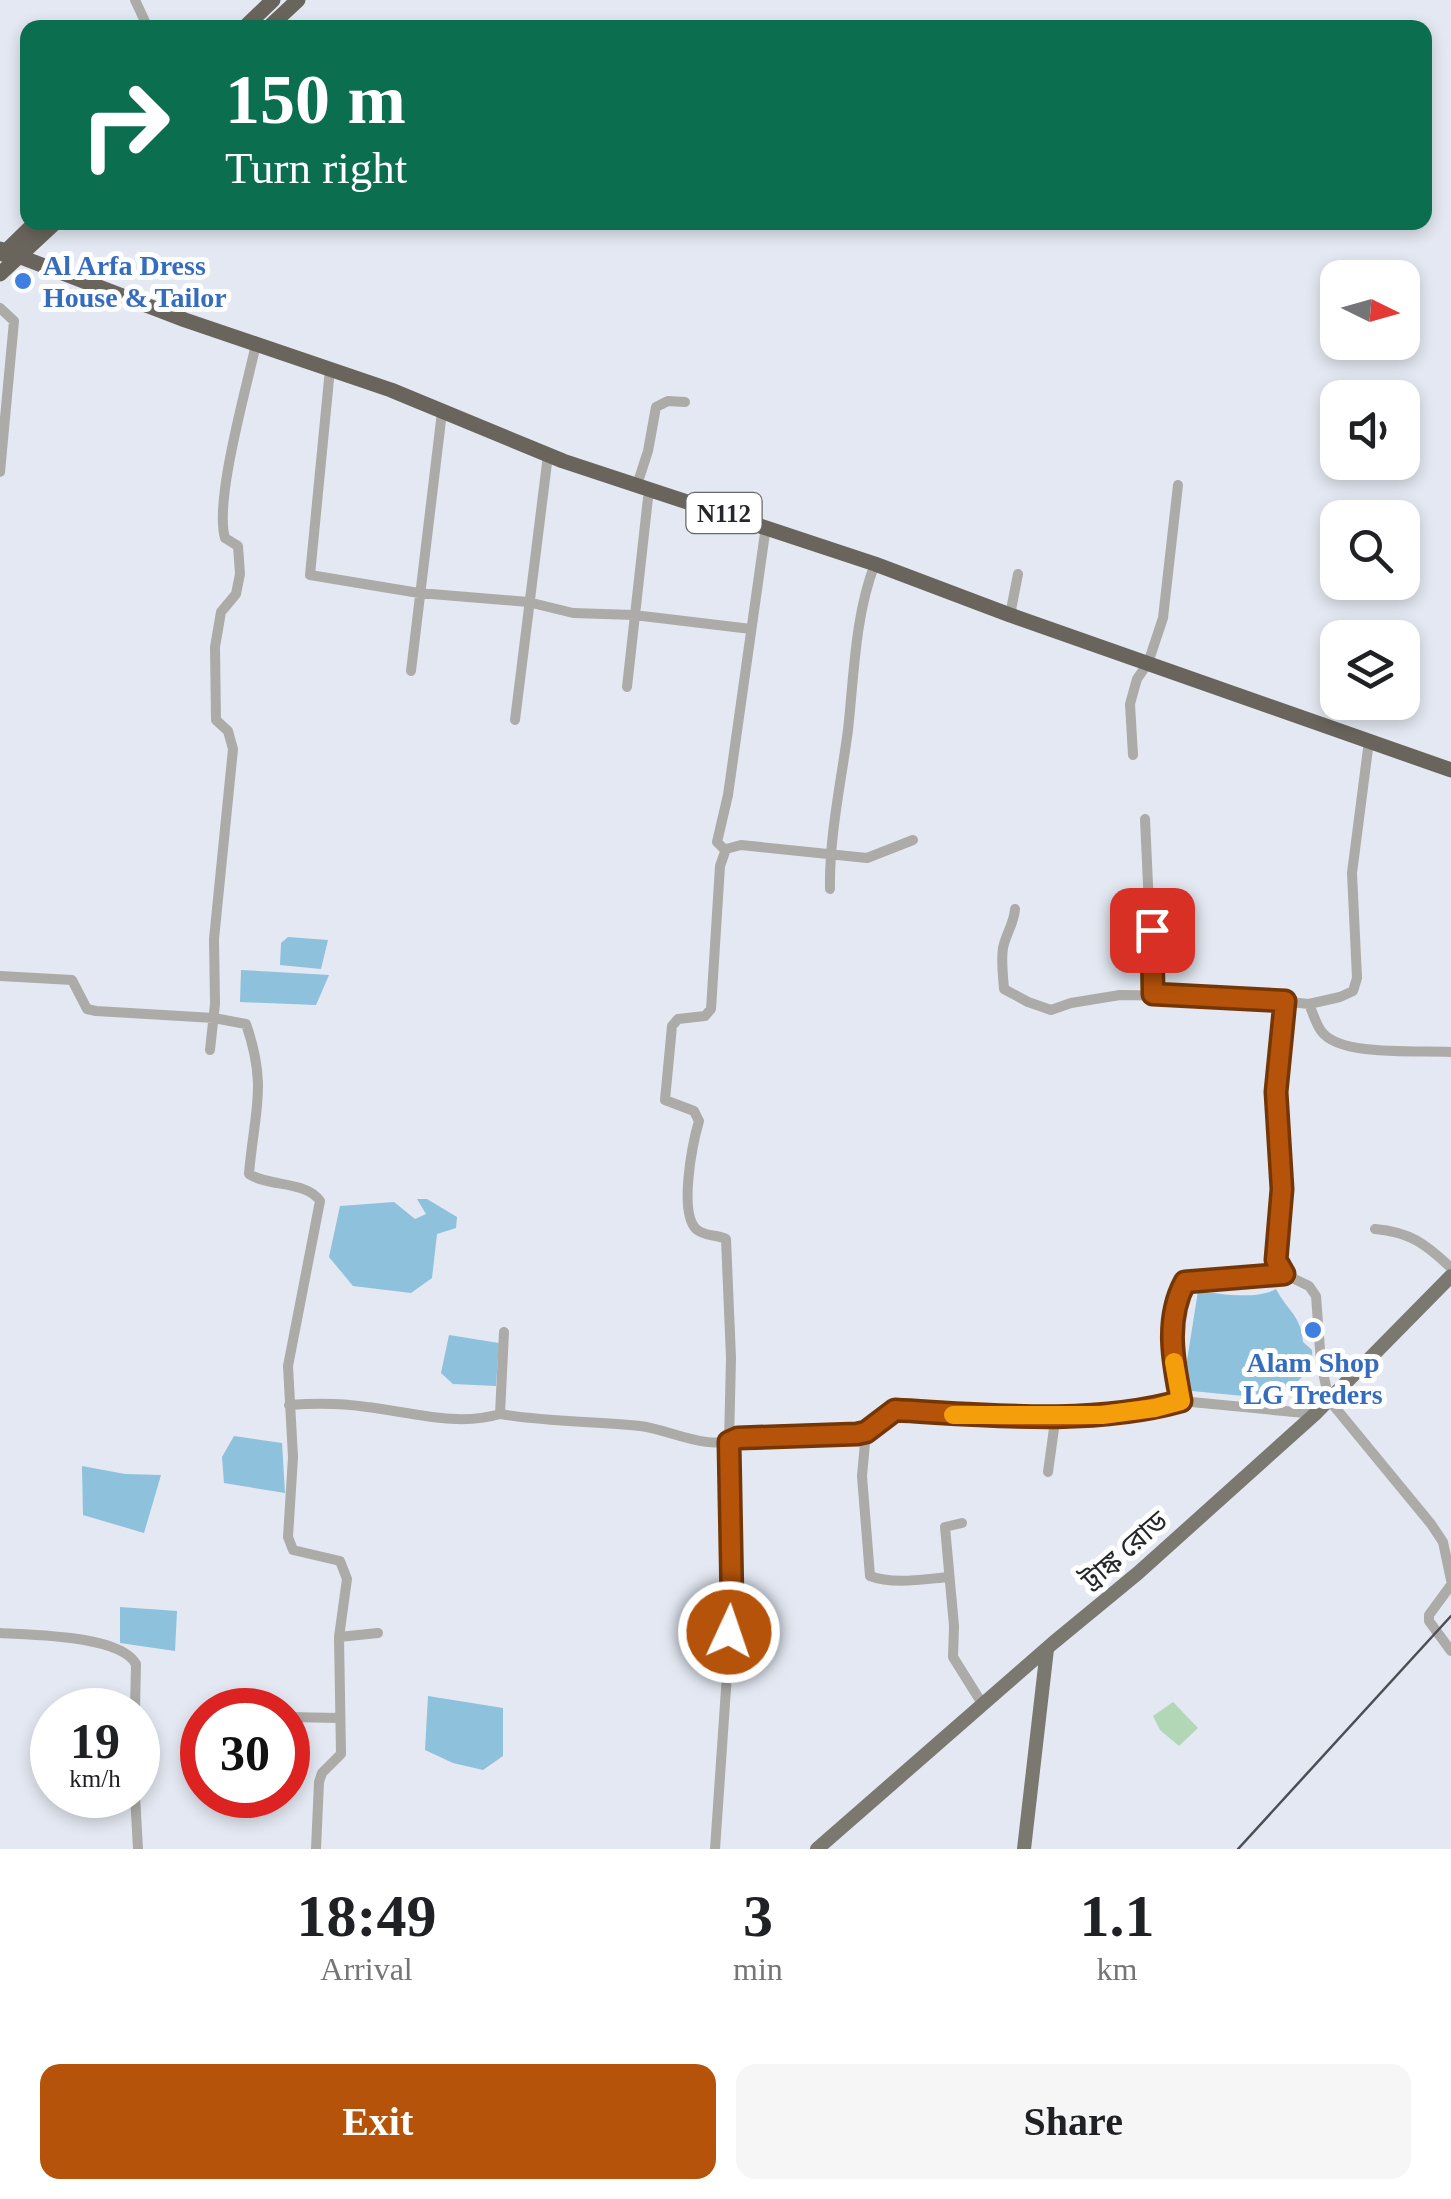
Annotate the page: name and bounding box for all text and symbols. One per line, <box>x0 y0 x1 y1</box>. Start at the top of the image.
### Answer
icon: right <box>60 60 190 190</box>
text: 150 m <box>225 61 406 138</box>
text: Turn right <box>225 143 407 193</box>
place label: Al Arfa Dress House & Tailor <box>43 250 227 313</box>
north arrow <box>1320 260 1420 360</box>
map controls <box>1320 260 1420 720</box>
marker: Al Arfa Dress House & Tailor <box>12 270 34 292</box>
button: sound <box>1320 380 1420 480</box>
road number: N112 <box>686 493 762 533</box>
button: search <box>1320 500 1420 600</box>
button: layers <box>1320 620 1420 720</box>
pin <box>1110 888 1195 973</box>
icon: arrive <box>1125 903 1180 958</box>
marker: Alam Shop LG Treders <box>1302 1319 1324 1341</box>
place label: Alam Shop LG Treders <box>1243 1347 1383 1410</box>
street label: ট্রাঙ্ক রোড <box>1074 1503 1174 1597</box>
position arrow <box>677 1580 781 1684</box>
speed limit sign: 30 <box>180 1688 310 1818</box>
text: 19 <box>70 1713 120 1769</box>
text: km/h <box>69 1765 121 1792</box>
text: 18:49 <box>297 1883 437 1949</box>
text: 3 <box>743 1883 773 1949</box>
text: 1.1 <box>1079 1883 1154 1949</box>
text: Arrival <box>320 1951 413 1987</box>
text: min <box>733 1951 783 1987</box>
text: km <box>1096 1951 1137 1987</box>
button: Exit <box>40 2064 716 2179</box>
button: Share <box>736 2064 1411 2179</box>

